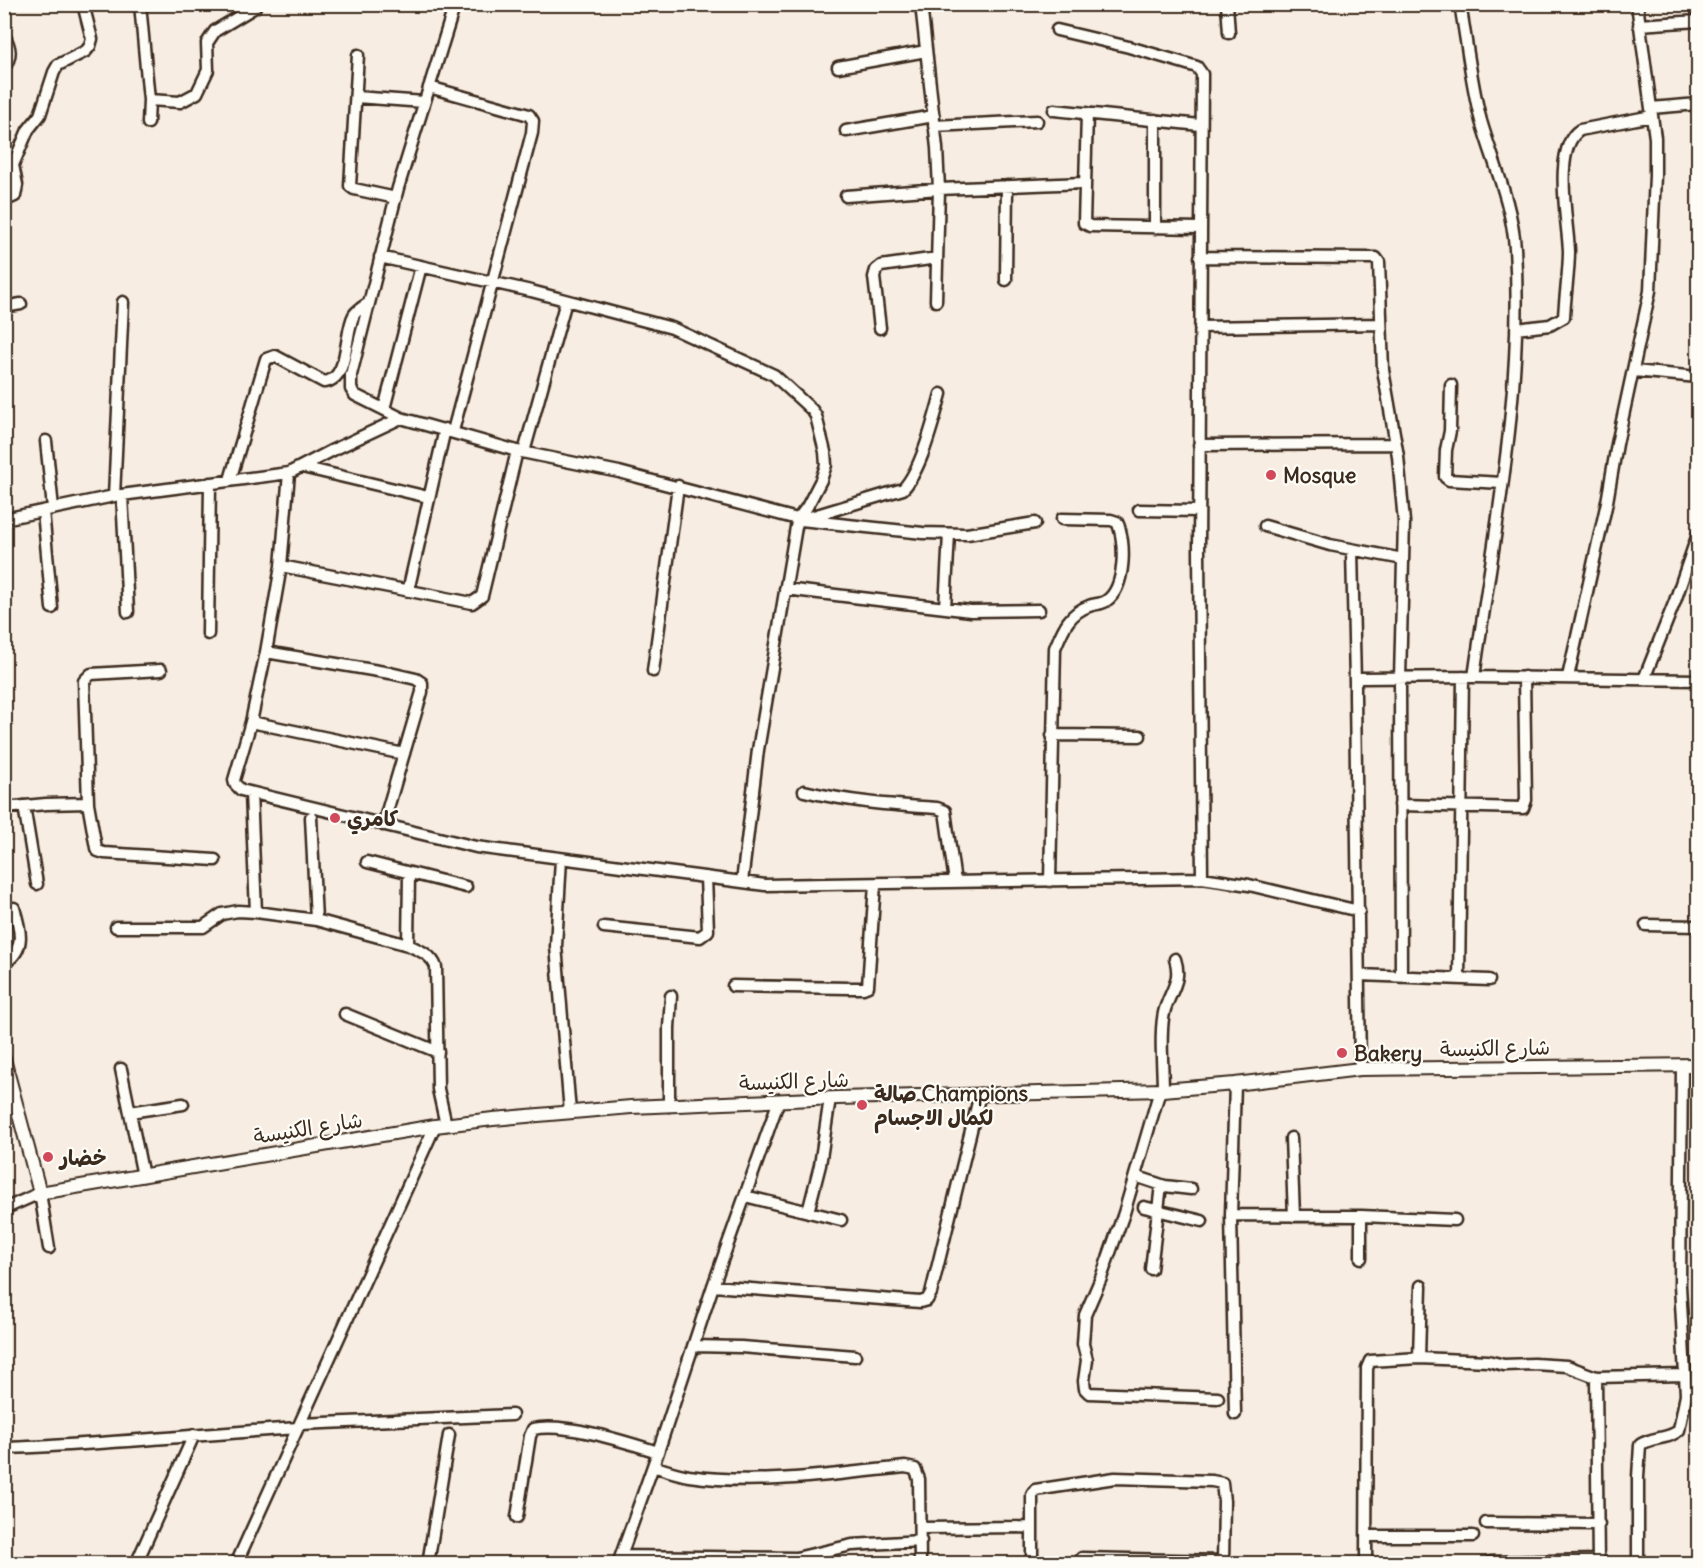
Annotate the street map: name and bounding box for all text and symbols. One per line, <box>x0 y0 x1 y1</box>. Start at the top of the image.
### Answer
place label: Mosque <box>1283 462 1356 489</box>
marker: Mosque <box>1264 468 1278 482</box>
place label: كامري <box>347 805 399 835</box>
marker: كامري <box>328 811 342 825</box>
street label: شارع الكنيسة <box>1440 1034 1550 1064</box>
place label: Bakery <box>1354 1040 1422 1067</box>
marker: Bakery <box>1335 1046 1349 1060</box>
street label: شارع الكنيسة <box>739 1066 850 1098</box>
place label: صالة Champions لكمال الاجسام <box>874 1080 1029 1134</box>
marker: صالة Champions لكمال الاجسام <box>855 1098 869 1112</box>
street label: شارع الكنيسة <box>252 1106 365 1152</box>
place label: خضار <box>58 1144 106 1171</box>
marker: خضار <box>41 1150 55 1164</box>

